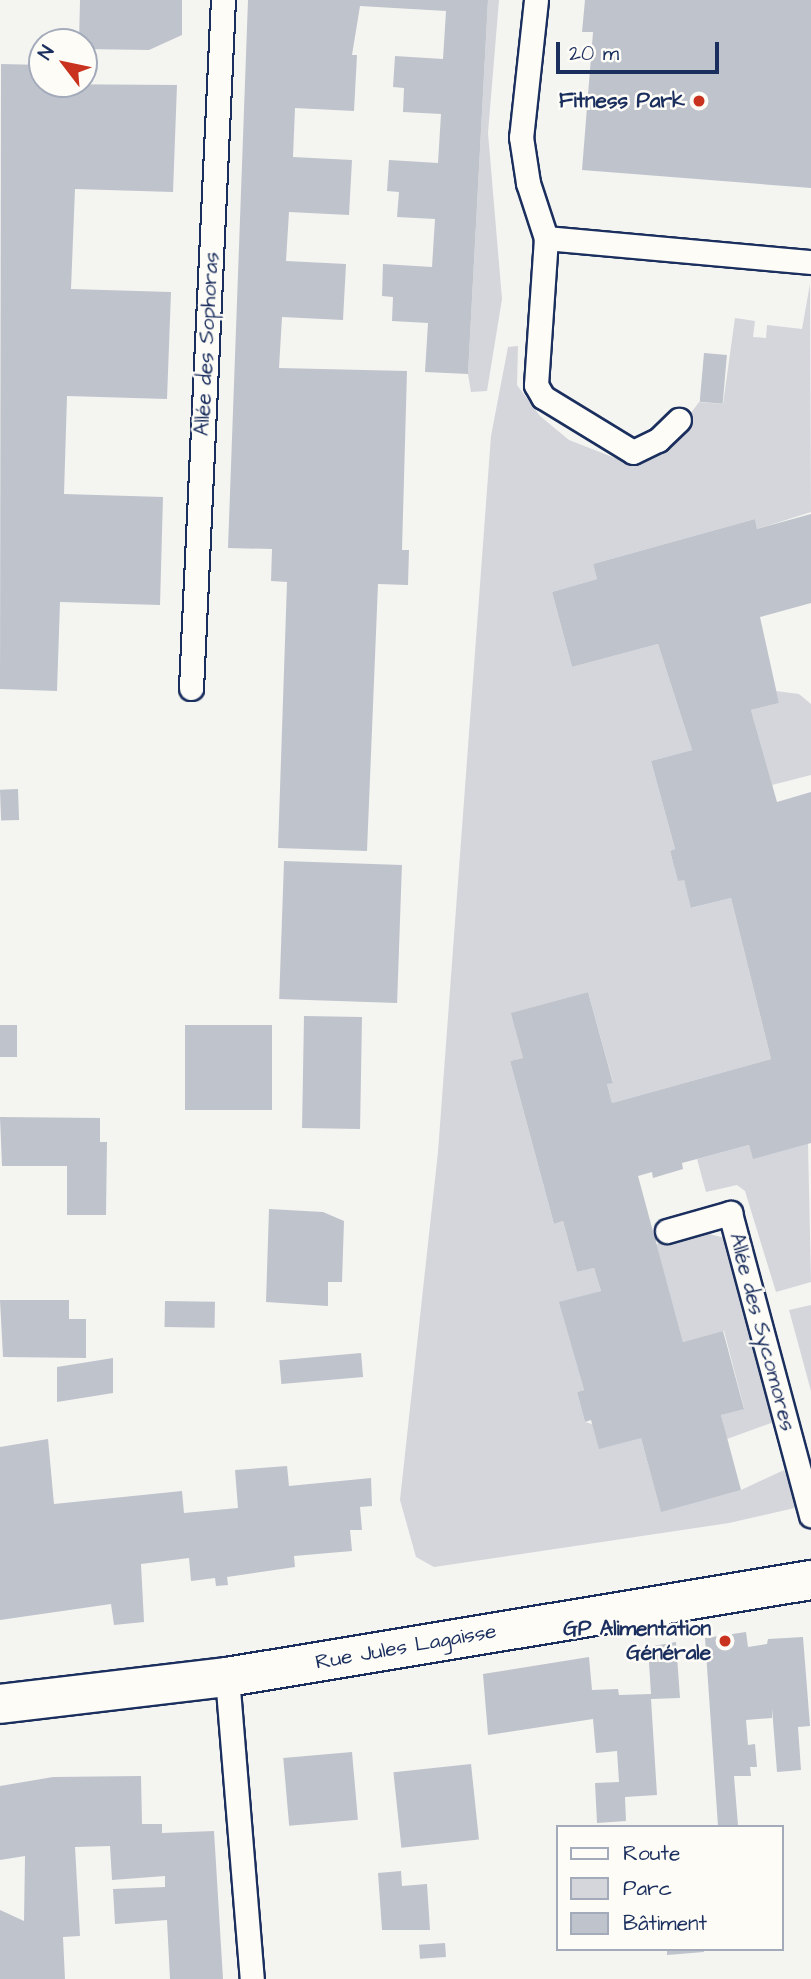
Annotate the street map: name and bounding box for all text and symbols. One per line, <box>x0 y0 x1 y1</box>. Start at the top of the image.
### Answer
north arrow <box>28 28 98 98</box>
scale bar <box>559 28 722 72</box>
text: 20 m <box>569 39 619 68</box>
text: N <box>32 40 61 65</box>
place label: Fitness Park <box>559 88 685 114</box>
marker: Fitness Park <box>691 93 707 109</box>
street label: Allée des Sophoras <box>190 251 224 437</box>
street label: Allée des Sycomores <box>723 1230 801 1434</box>
place label: GP Alimentation Générale <box>563 1616 711 1666</box>
street label: Rue Jules Lagaisse <box>314 1619 498 1675</box>
marker: GP Alimentation Générale <box>717 1633 733 1649</box>
legend <box>556 1825 783 1951</box>
text: Route <box>623 1839 680 1868</box>
text: Parc <box>623 1874 672 1903</box>
text: Bâtiment <box>623 1909 707 1938</box>

